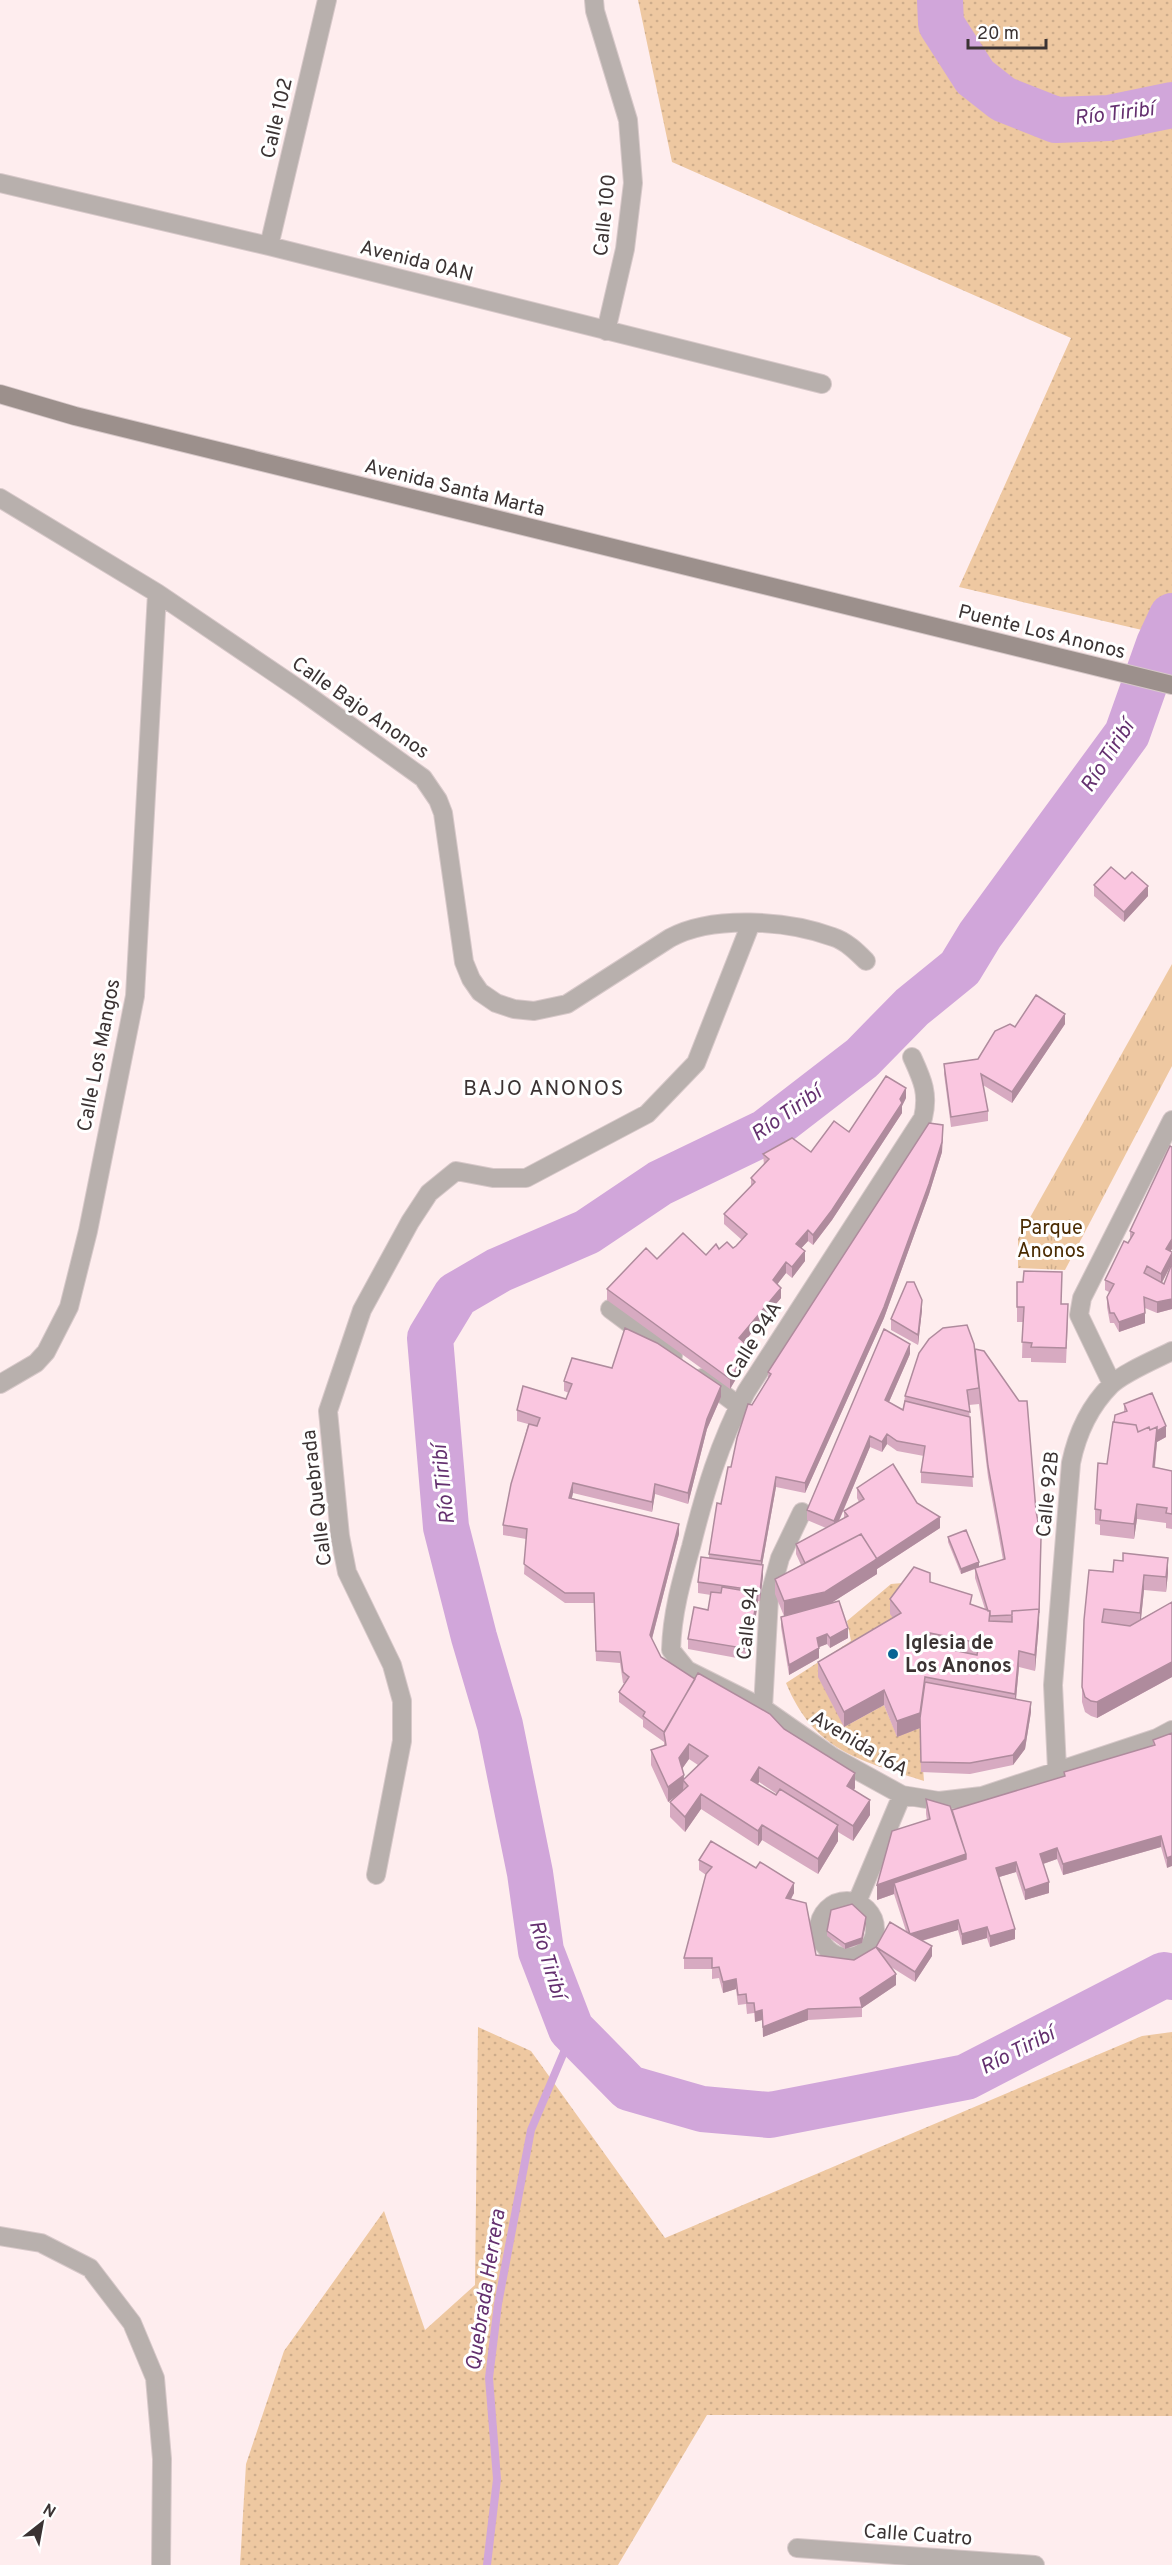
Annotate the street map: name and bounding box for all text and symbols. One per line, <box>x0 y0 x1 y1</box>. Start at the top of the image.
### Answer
scale bar <box>968 12 1046 50</box>
text: 20 m <box>977 23 1019 46</box>
street label: Calle 102 <box>256 76 300 161</box>
water label: Río Tiribí <box>1073 96 1160 133</box>
street label: Calle 100 <box>589 173 623 258</box>
street label: Avenida 0AN <box>357 235 476 289</box>
street label: Avenida Santa Marta <box>362 454 547 524</box>
street label: Puente Los Anonos <box>955 600 1128 666</box>
street label: Calle Bajo Anonos <box>286 652 434 766</box>
water label: Río Tiribí <box>1075 712 1144 798</box>
street label: Calle Los Mangos <box>72 977 128 1134</box>
district label: BAJO ANONOS <box>463 1076 625 1103</box>
water label: Río Tiribí <box>746 1077 831 1148</box>
park label: Parque Anonos <box>1017 1216 1085 1265</box>
street label: Calle 94A <box>721 1297 789 1385</box>
street label: Calle Quebrada <box>297 1428 339 1567</box>
water label: Río Tiribí <box>426 1439 462 1526</box>
street label: Calle 92B <box>1032 1450 1066 1539</box>
street label: Calle 94 <box>732 1585 766 1661</box>
place label: Iglesia de Los Anonos <box>905 1631 1012 1680</box>
marker: Iglesia de Los Anonos <box>886 1647 900 1661</box>
street label: Avenida 16A <box>806 1705 912 1784</box>
water label: Río Tiribí <box>522 1917 573 2006</box>
water label: Río Tiribí <box>976 2019 1064 2082</box>
water label: Quebrada Herrera <box>460 2207 513 2373</box>
north arrow <box>12 2493 72 2553</box>
text: N <box>39 2500 59 2523</box>
street label: Calle Cuatro <box>863 2519 973 2553</box>

